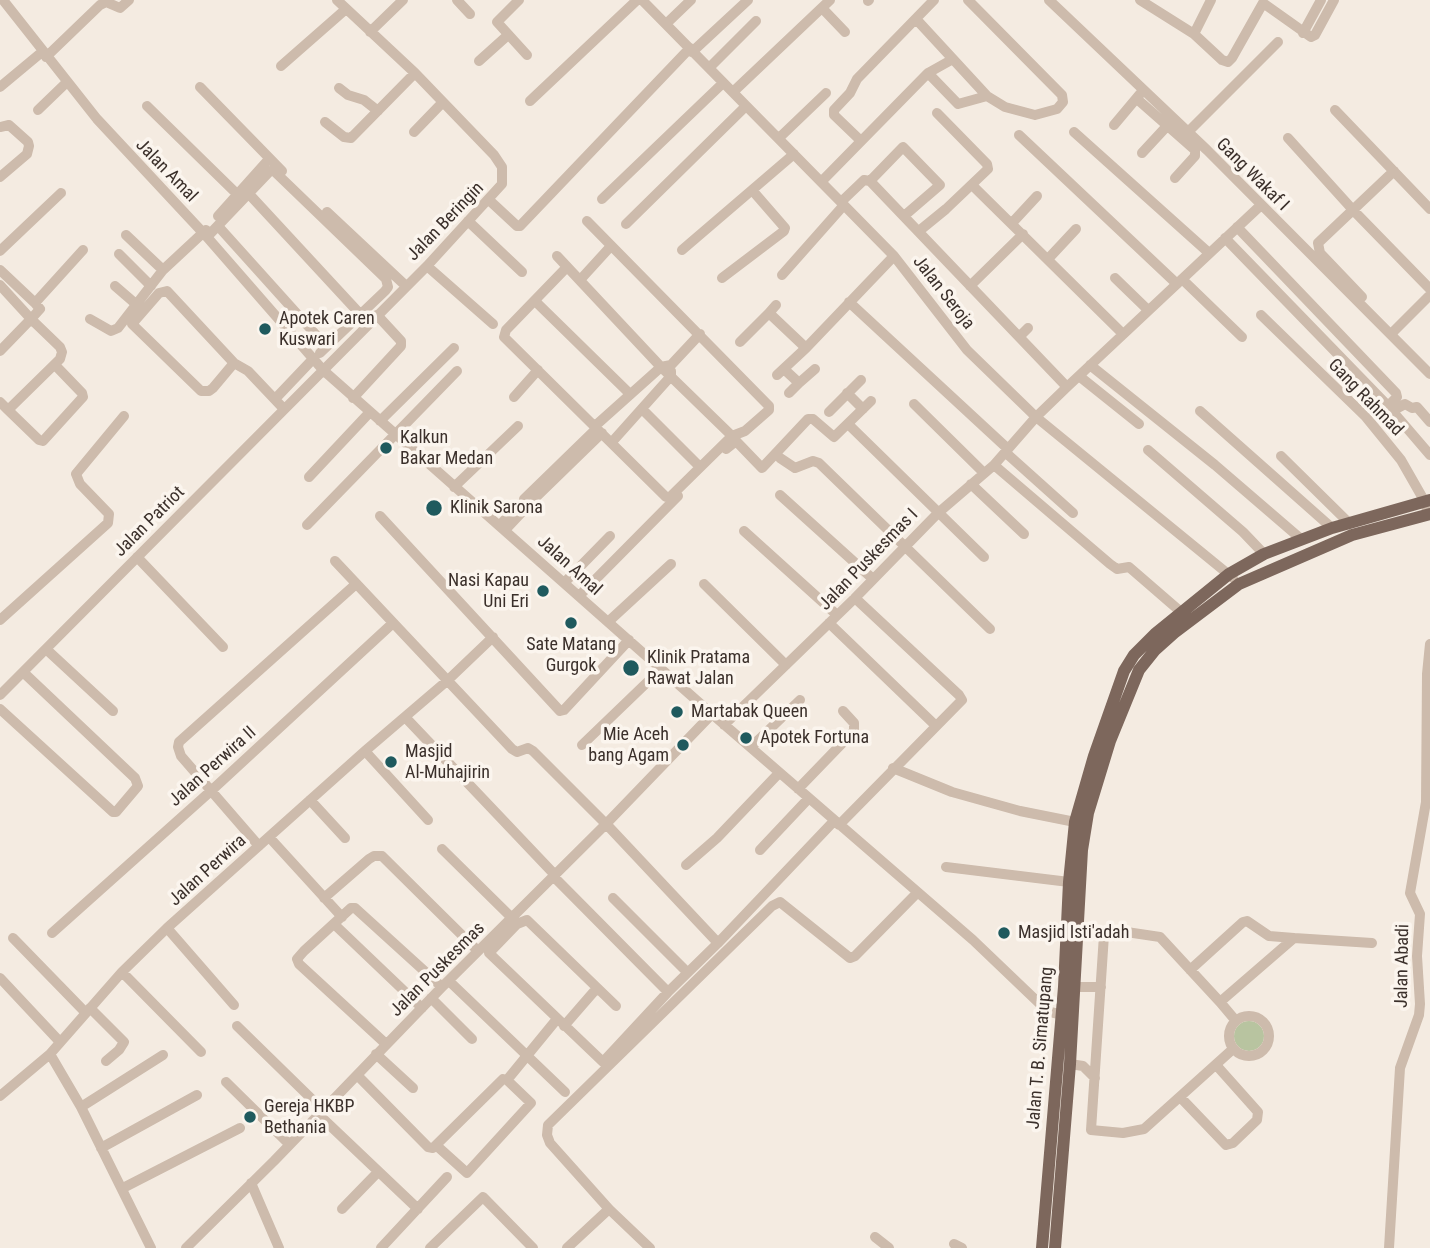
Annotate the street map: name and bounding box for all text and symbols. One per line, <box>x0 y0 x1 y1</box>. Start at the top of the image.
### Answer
street label: Gang Wakaf I <box>1211 134 1293 216</box>
street label: Jalan Amal <box>131 135 201 207</box>
street label: Jalan Beringin <box>403 178 489 266</box>
street label: Jalan Seroja <box>907 252 979 334</box>
place label: Apotek Caren Kuswari <box>279 308 375 350</box>
marker: Apotek Caren Kuswari <box>257 321 273 337</box>
street label: Gang Rahmad <box>1323 355 1407 441</box>
place label: Kalkun Bakar Medan <box>400 427 493 470</box>
marker: Kalkun Bakar Medan <box>378 440 394 456</box>
street label: Jalan Patriot <box>110 482 190 562</box>
place label: Klinik Sarona <box>450 497 543 519</box>
marker: Klinik Sarona <box>424 498 444 518</box>
street label: Jalan Puskesmas I <box>815 505 923 615</box>
street label: Jalan Amal <box>532 531 606 601</box>
place label: Nasi Kapau Uni Eri <box>448 570 529 612</box>
marker: Nasi Kapau Uni Eri <box>535 583 551 599</box>
marker: Sate Matang Gurgok <box>563 615 579 631</box>
place label: Sate Matang Gurgok <box>526 634 616 676</box>
place label: Klinik Pratama Rawat Jalan <box>647 647 750 690</box>
marker: Klinik Pratama Rawat Jalan <box>621 658 641 678</box>
place label: Martabak Queen <box>691 701 808 723</box>
marker: Martabak Queen <box>669 704 685 720</box>
street label: Jalan Perwira II <box>165 722 261 812</box>
place label: Mie Aceh bang Agam <box>588 724 669 766</box>
place label: Apotek Fortuna <box>760 727 869 749</box>
marker: Apotek Fortuna <box>738 730 754 746</box>
marker: Mie Aceh bang Agam <box>675 737 691 753</box>
place label: Masjid Al-Muhajirin <box>405 741 490 784</box>
marker: Masjid Al-Muhajirin <box>383 754 399 770</box>
street label: Jalan Perwira <box>165 831 251 911</box>
street label: Jalan Puskesmas <box>386 918 490 1022</box>
place label: Masjid Isti'adah <box>1018 922 1129 944</box>
street label: Jalan Abadi <box>1391 924 1415 1008</box>
marker: Masjid Isti'adah <box>996 925 1012 941</box>
street label: Jalan T. B. Simatupang <box>1023 966 1059 1130</box>
place label: Gereja HKBP Bethania <box>264 1096 354 1138</box>
marker: Gereja HKBP Bethania <box>242 1109 258 1125</box>

